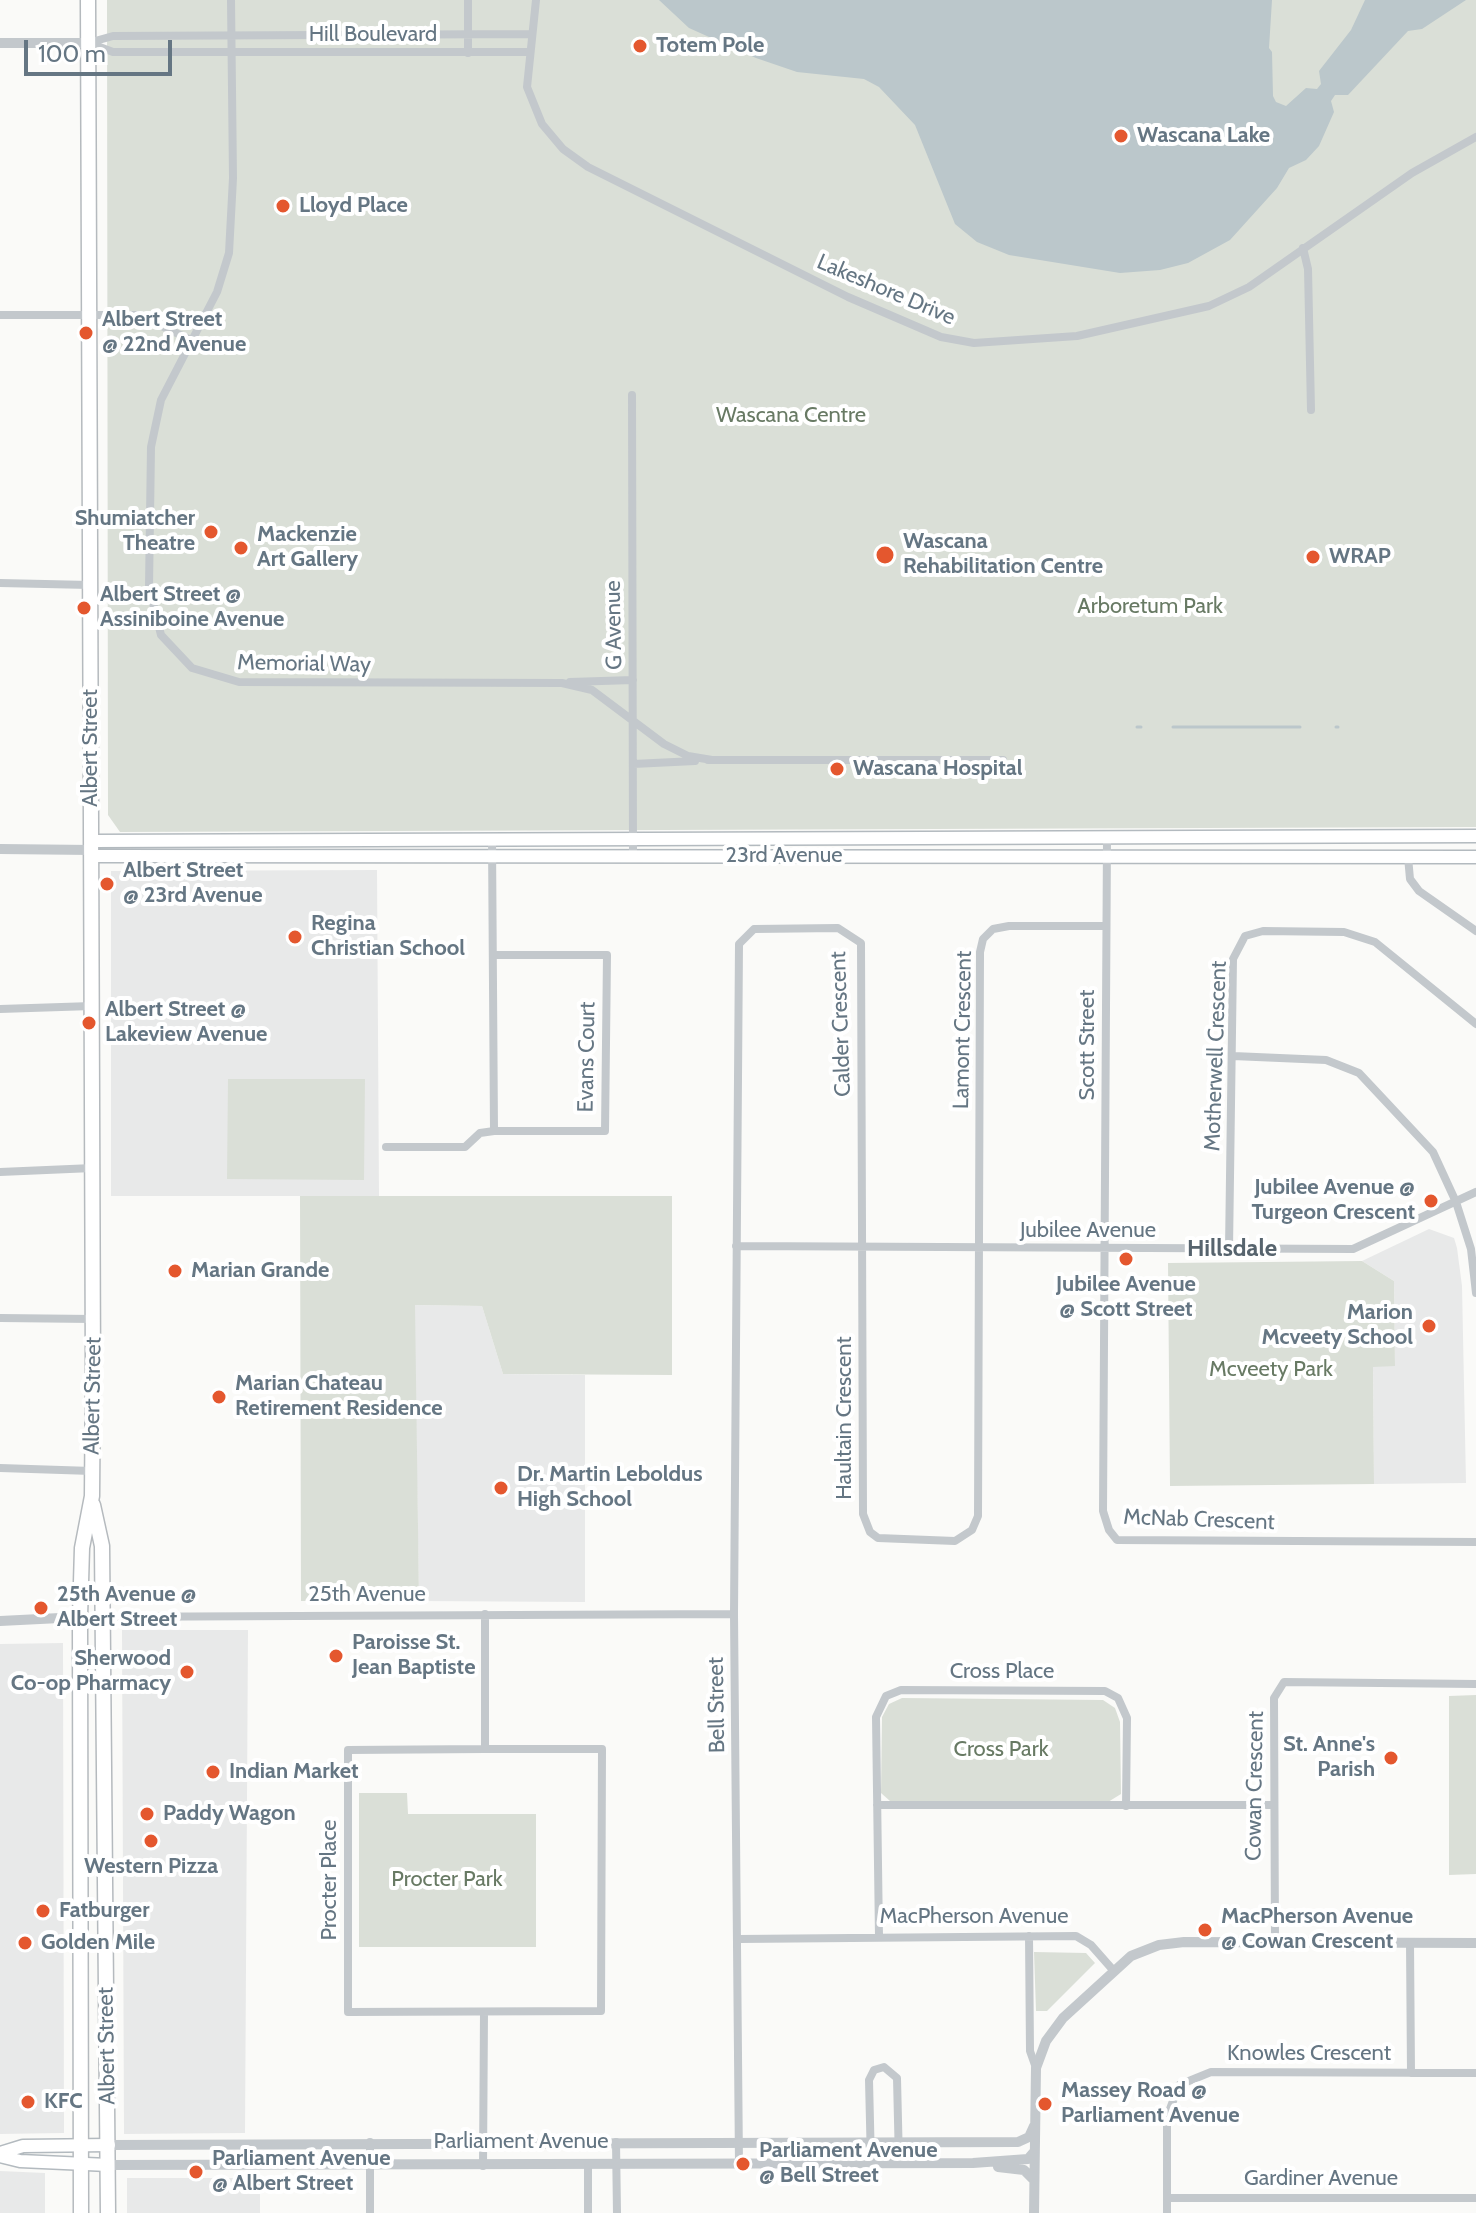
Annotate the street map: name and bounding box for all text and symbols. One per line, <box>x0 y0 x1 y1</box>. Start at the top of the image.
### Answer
street label: Hill Boulevard <box>309 22 437 48</box>
scale bar <box>28 24 176 74</box>
place label: Totem Pole <box>656 33 764 59</box>
marker: Totem Pole <box>631 37 649 55</box>
text: 100 m <box>38 39 106 68</box>
place label: Wascana Lake <box>1137 123 1270 149</box>
marker: Wascana Lake <box>1112 127 1130 145</box>
place label: Lloyd Place <box>299 193 408 219</box>
marker: Lloyd Place <box>274 197 292 215</box>
street label: Lakeshore Drive <box>813 249 959 331</box>
place label: Albert Street @ 22nd Avenue <box>102 307 246 358</box>
marker: Albert Street @ 22nd Avenue <box>77 324 95 342</box>
park label: Wascana Centre <box>716 403 866 429</box>
place label: Shumiatcher Theatre <box>75 506 195 558</box>
place label: Mackenzie Art Gallery <box>257 522 358 574</box>
marker: Shumiatcher Theatre <box>202 523 220 541</box>
place label: Wascana Rehabilitation Centre <box>903 529 1103 580</box>
marker: Mackenzie Art Gallery <box>232 539 250 557</box>
marker: Wascana Rehabilitation Centre <box>874 544 896 566</box>
place label: WRAP <box>1329 544 1391 570</box>
marker: WRAP <box>1304 548 1322 566</box>
street label: G Avenue <box>600 580 628 670</box>
place label: Albert Street @ Assiniboine Avenue <box>100 582 284 634</box>
park label: Arboretum Park <box>1077 594 1223 620</box>
marker: Albert Street @ Assiniboine Avenue <box>75 599 93 617</box>
street label: Memorial Way <box>237 650 371 678</box>
street label: Albert Street <box>78 689 104 807</box>
place label: Wascana Hospital <box>853 756 1022 782</box>
marker: Wascana Hospital <box>828 760 846 778</box>
street label: 23rd Avenue <box>725 843 843 869</box>
place label: Albert Street @ 23rd Avenue <box>123 858 262 910</box>
marker: Albert Street @ 23rd Avenue <box>98 875 116 893</box>
place label: Regina Christian School <box>311 911 465 962</box>
marker: Regina Christian School <box>286 928 304 946</box>
street label: Calder Crescent <box>825 951 857 1097</box>
street label: Lamont Crescent <box>948 951 978 1109</box>
street label: Motherwell Crescent <box>1199 960 1233 1152</box>
street label: Scott Street <box>1075 990 1101 1100</box>
place label: Albert Street @ Lakeview Avenue <box>105 997 267 1048</box>
street label: Evans Court <box>573 1001 601 1113</box>
marker: Albert Street @ Lakeview Avenue <box>80 1014 98 1032</box>
place label: Jubilee Avenue @ Turgeon Crescent <box>1251 1175 1415 1226</box>
marker: Jubilee Avenue @ Turgeon Crescent <box>1422 1192 1440 1210</box>
street label: Jubilee Avenue <box>1020 1218 1156 1244</box>
district label: Hillsdale <box>1187 1235 1277 1263</box>
marker: Jubilee Avenue @ Scott Street <box>1117 1250 1135 1268</box>
place label: Marian Grande <box>191 1258 329 1284</box>
marker: Marian Grande <box>166 1262 184 1280</box>
place label: Jubilee Avenue @ Scott Street <box>1056 1272 1196 1324</box>
place label: Marion Mcveety School <box>1261 1300 1413 1352</box>
marker: Marion Mcveety School <box>1420 1317 1438 1335</box>
street label: Haultain Crescent <box>832 1336 858 1500</box>
street label: Albert Street <box>79 1337 107 1455</box>
park label: Mcveety Park <box>1209 1357 1333 1383</box>
place label: Marian Chateau Retirement Residence <box>235 1371 442 1422</box>
marker: Marian Chateau Retirement Residence <box>210 1388 228 1406</box>
place label: Dr. Martin Leboldus High School <box>517 1462 702 1514</box>
marker: Dr. Martin Leboldus High School <box>492 1479 510 1497</box>
street label: McNab Crescent <box>1123 1504 1275 1536</box>
place label: 25th Avenue @ Albert Street <box>57 1582 196 1634</box>
street label: 25th Avenue <box>308 1582 426 1608</box>
marker: 25th Avenue @ Albert Street <box>32 1599 50 1617</box>
place label: Paroisse St. Jean Baptiste <box>352 1630 476 1682</box>
place label: Sherwood Co-op Pharmacy <box>11 1646 171 1698</box>
marker: Paroisse St. Jean Baptiste <box>327 1647 345 1665</box>
street label: Bell Street <box>703 1657 731 1753</box>
street label: Cross Place <box>950 1659 1054 1685</box>
marker: Sherwood Co-op Pharmacy <box>178 1663 196 1681</box>
street label: Cowan Crescent <box>1240 1711 1270 1861</box>
place label: St. Anne's Parish <box>1283 1732 1375 1784</box>
park label: Cross Park <box>954 1737 1048 1763</box>
marker: St. Anne's Parish <box>1382 1749 1400 1767</box>
place label: Indian Market <box>229 1759 359 1785</box>
marker: Indian Market <box>204 1763 222 1781</box>
place label: Paddy Wagon <box>163 1801 296 1827</box>
marker: Paddy Wagon <box>138 1805 156 1823</box>
street label: Procter Place <box>317 1820 343 1940</box>
marker: Western Pizza <box>142 1832 160 1850</box>
place label: Western Pizza <box>84 1854 218 1880</box>
park label: Procter Park <box>391 1867 503 1893</box>
place label: Fatburger <box>59 1898 149 1924</box>
marker: Fatburger <box>34 1902 52 1920</box>
street label: MacPherson Avenue <box>880 1904 1068 1930</box>
place label: MacPherson Avenue @ Cowan Crescent <box>1221 1904 1413 1956</box>
marker: MacPherson Avenue @ Cowan Crescent <box>1196 1921 1214 1939</box>
place label: Golden Mile <box>41 1930 155 1956</box>
marker: Golden Mile <box>16 1934 34 1952</box>
street label: Albert Street <box>93 1987 121 2105</box>
street label: Knowles Crescent <box>1227 2041 1391 2067</box>
place label: Massey Road @ Parliament Avenue <box>1061 2078 1240 2130</box>
place label: KFC <box>44 2089 83 2115</box>
marker: KFC <box>19 2093 37 2111</box>
marker: Massey Road @ Parliament Avenue <box>1036 2095 1054 2113</box>
street label: Parliament Avenue <box>433 2129 609 2155</box>
place label: Parliament Avenue @ Bell Street <box>759 2138 938 2190</box>
place label: Parliament Avenue @ Albert Street <box>212 2146 391 2198</box>
marker: Parliament Avenue @ Bell Street <box>734 2155 752 2173</box>
marker: Parliament Avenue @ Albert Street <box>187 2163 205 2181</box>
street label: Gardiner Avenue <box>1244 2166 1398 2192</box>

